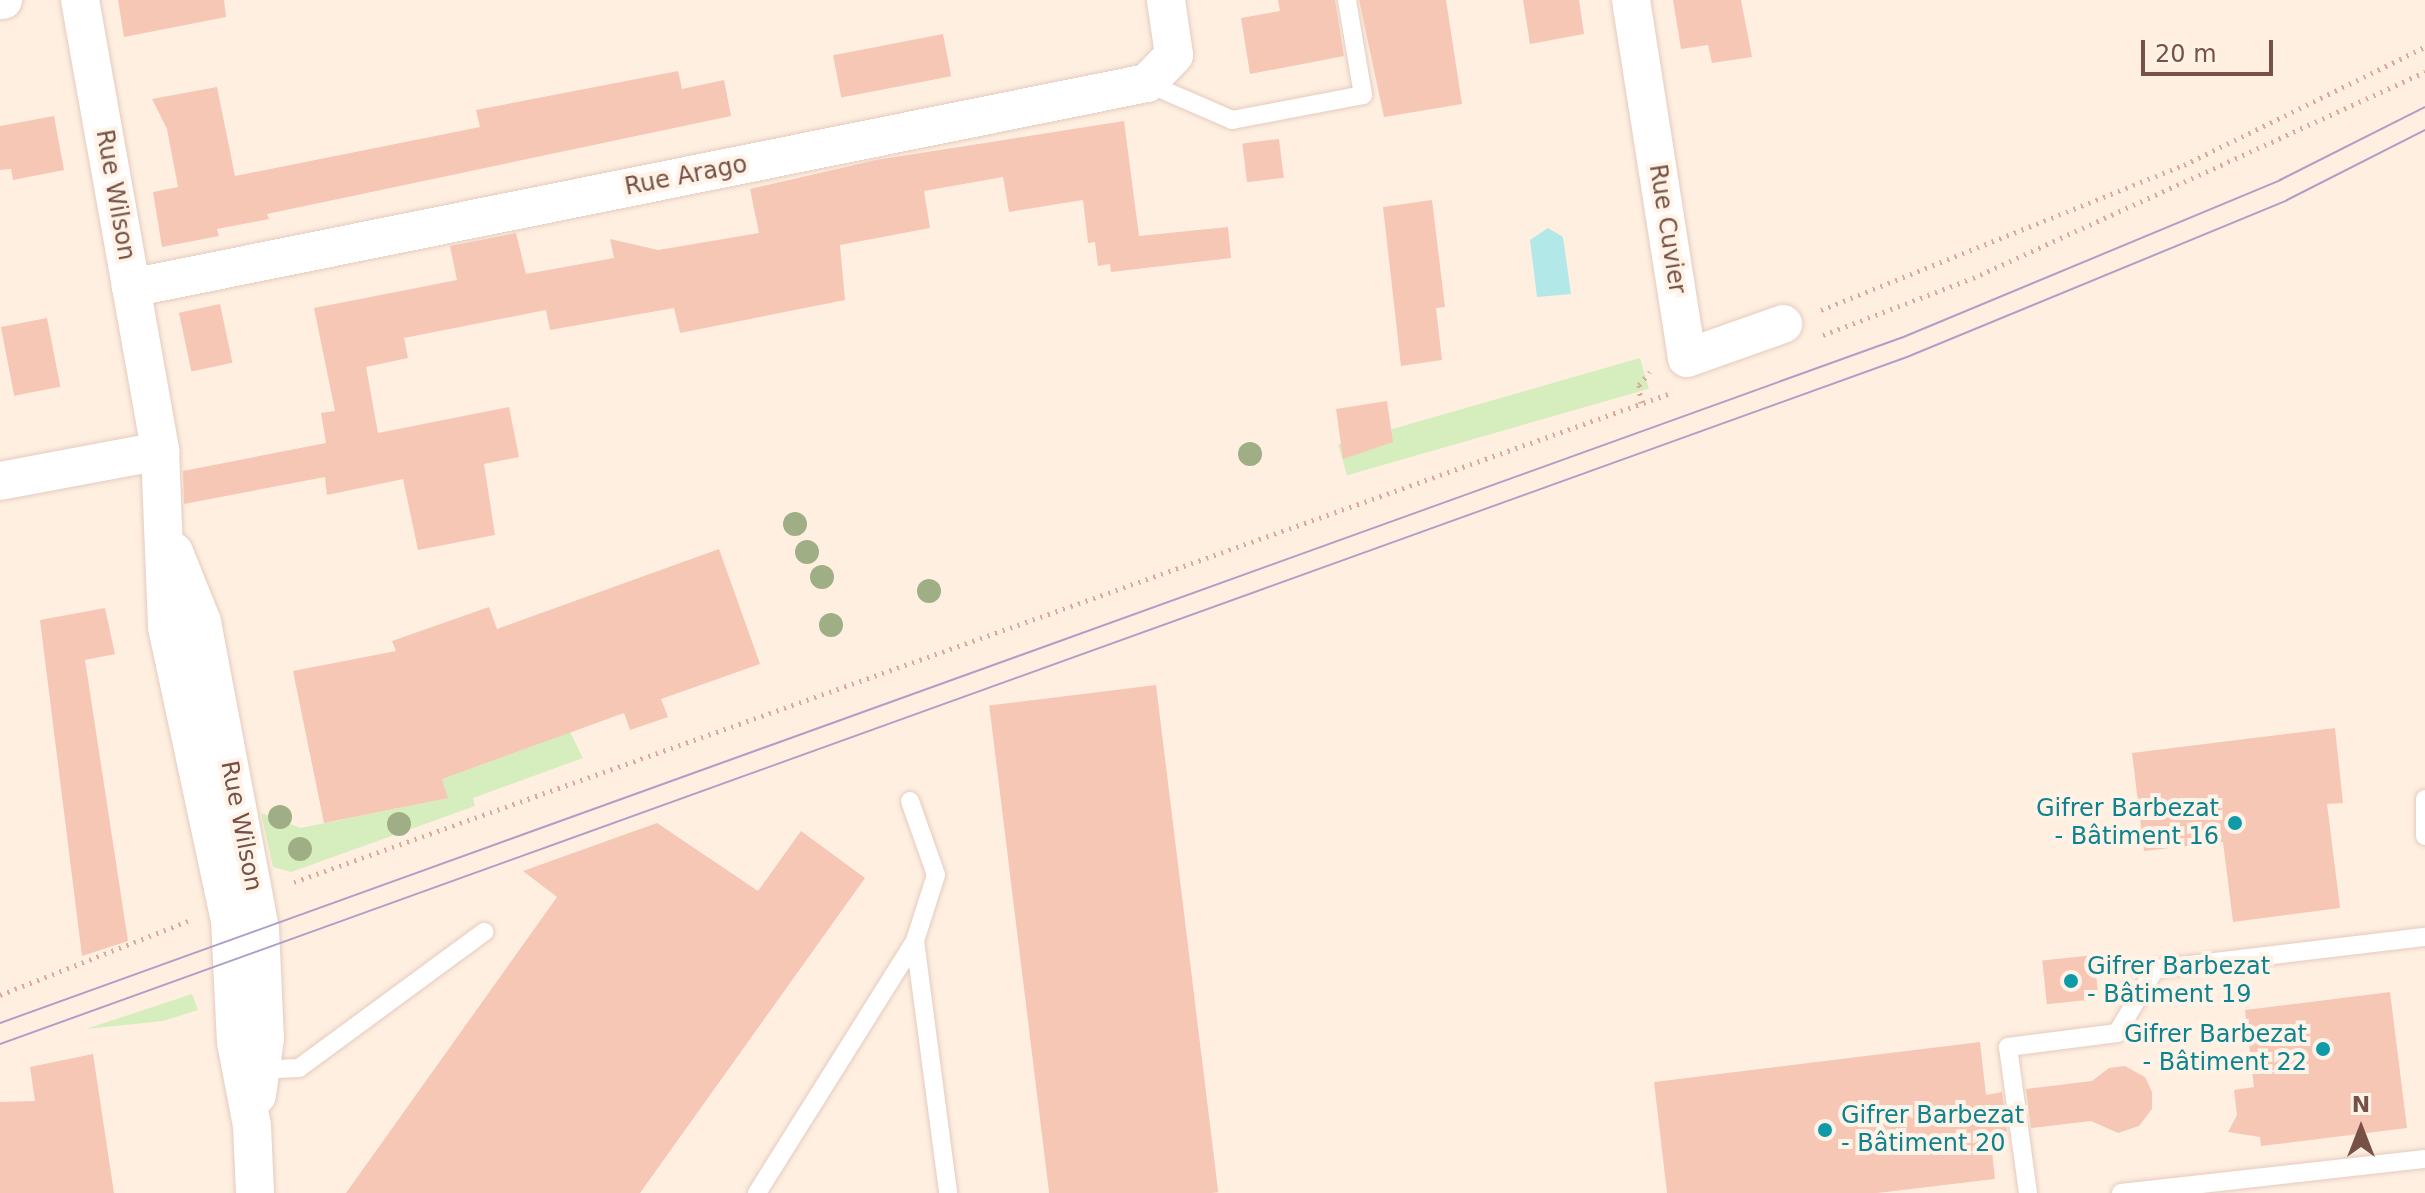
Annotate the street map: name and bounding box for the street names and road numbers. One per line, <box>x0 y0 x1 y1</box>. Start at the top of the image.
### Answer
street label: Rue Wilson <box>89 127 141 263</box>
street label: Rue Arago <box>622 150 750 202</box>
street label: Rue Cuvier <box>1643 162 1691 296</box>
street label: Rue Wilson <box>214 758 268 894</box>

